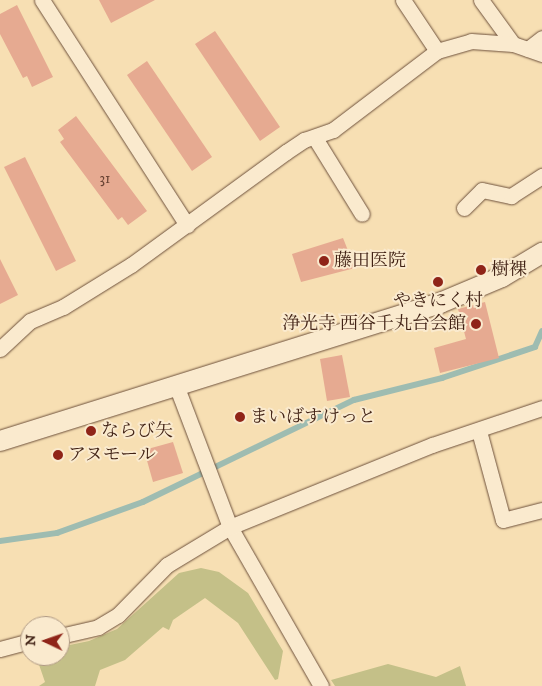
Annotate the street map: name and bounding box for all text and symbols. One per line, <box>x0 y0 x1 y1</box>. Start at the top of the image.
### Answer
house number: 31 <box>99 170 111 188</box>
place label: 藤田医院 <box>334 250 406 272</box>
marker: 藤田医院 <box>318 255 330 267</box>
place label: 樹裸 <box>491 259 527 281</box>
marker: 樹裸 <box>475 264 487 276</box>
marker: やきにく村 <box>432 276 444 288</box>
place label: やきにく村 <box>393 290 483 312</box>
place label: 浄光寺 西谷千丸台会館 <box>282 313 466 335</box>
marker: 浄光寺 西谷千丸台会館 <box>470 318 482 330</box>
place label: まいばすけっと <box>250 406 376 428</box>
marker: まいばすけっと <box>234 411 246 423</box>
place label: ならび矢 <box>101 420 173 442</box>
marker: ならび矢 <box>85 425 97 437</box>
place label: アヌモール <box>68 444 157 466</box>
marker: アヌモール <box>52 449 64 461</box>
north arrow <box>20 616 70 666</box>
text: N <box>22 634 40 646</box>

